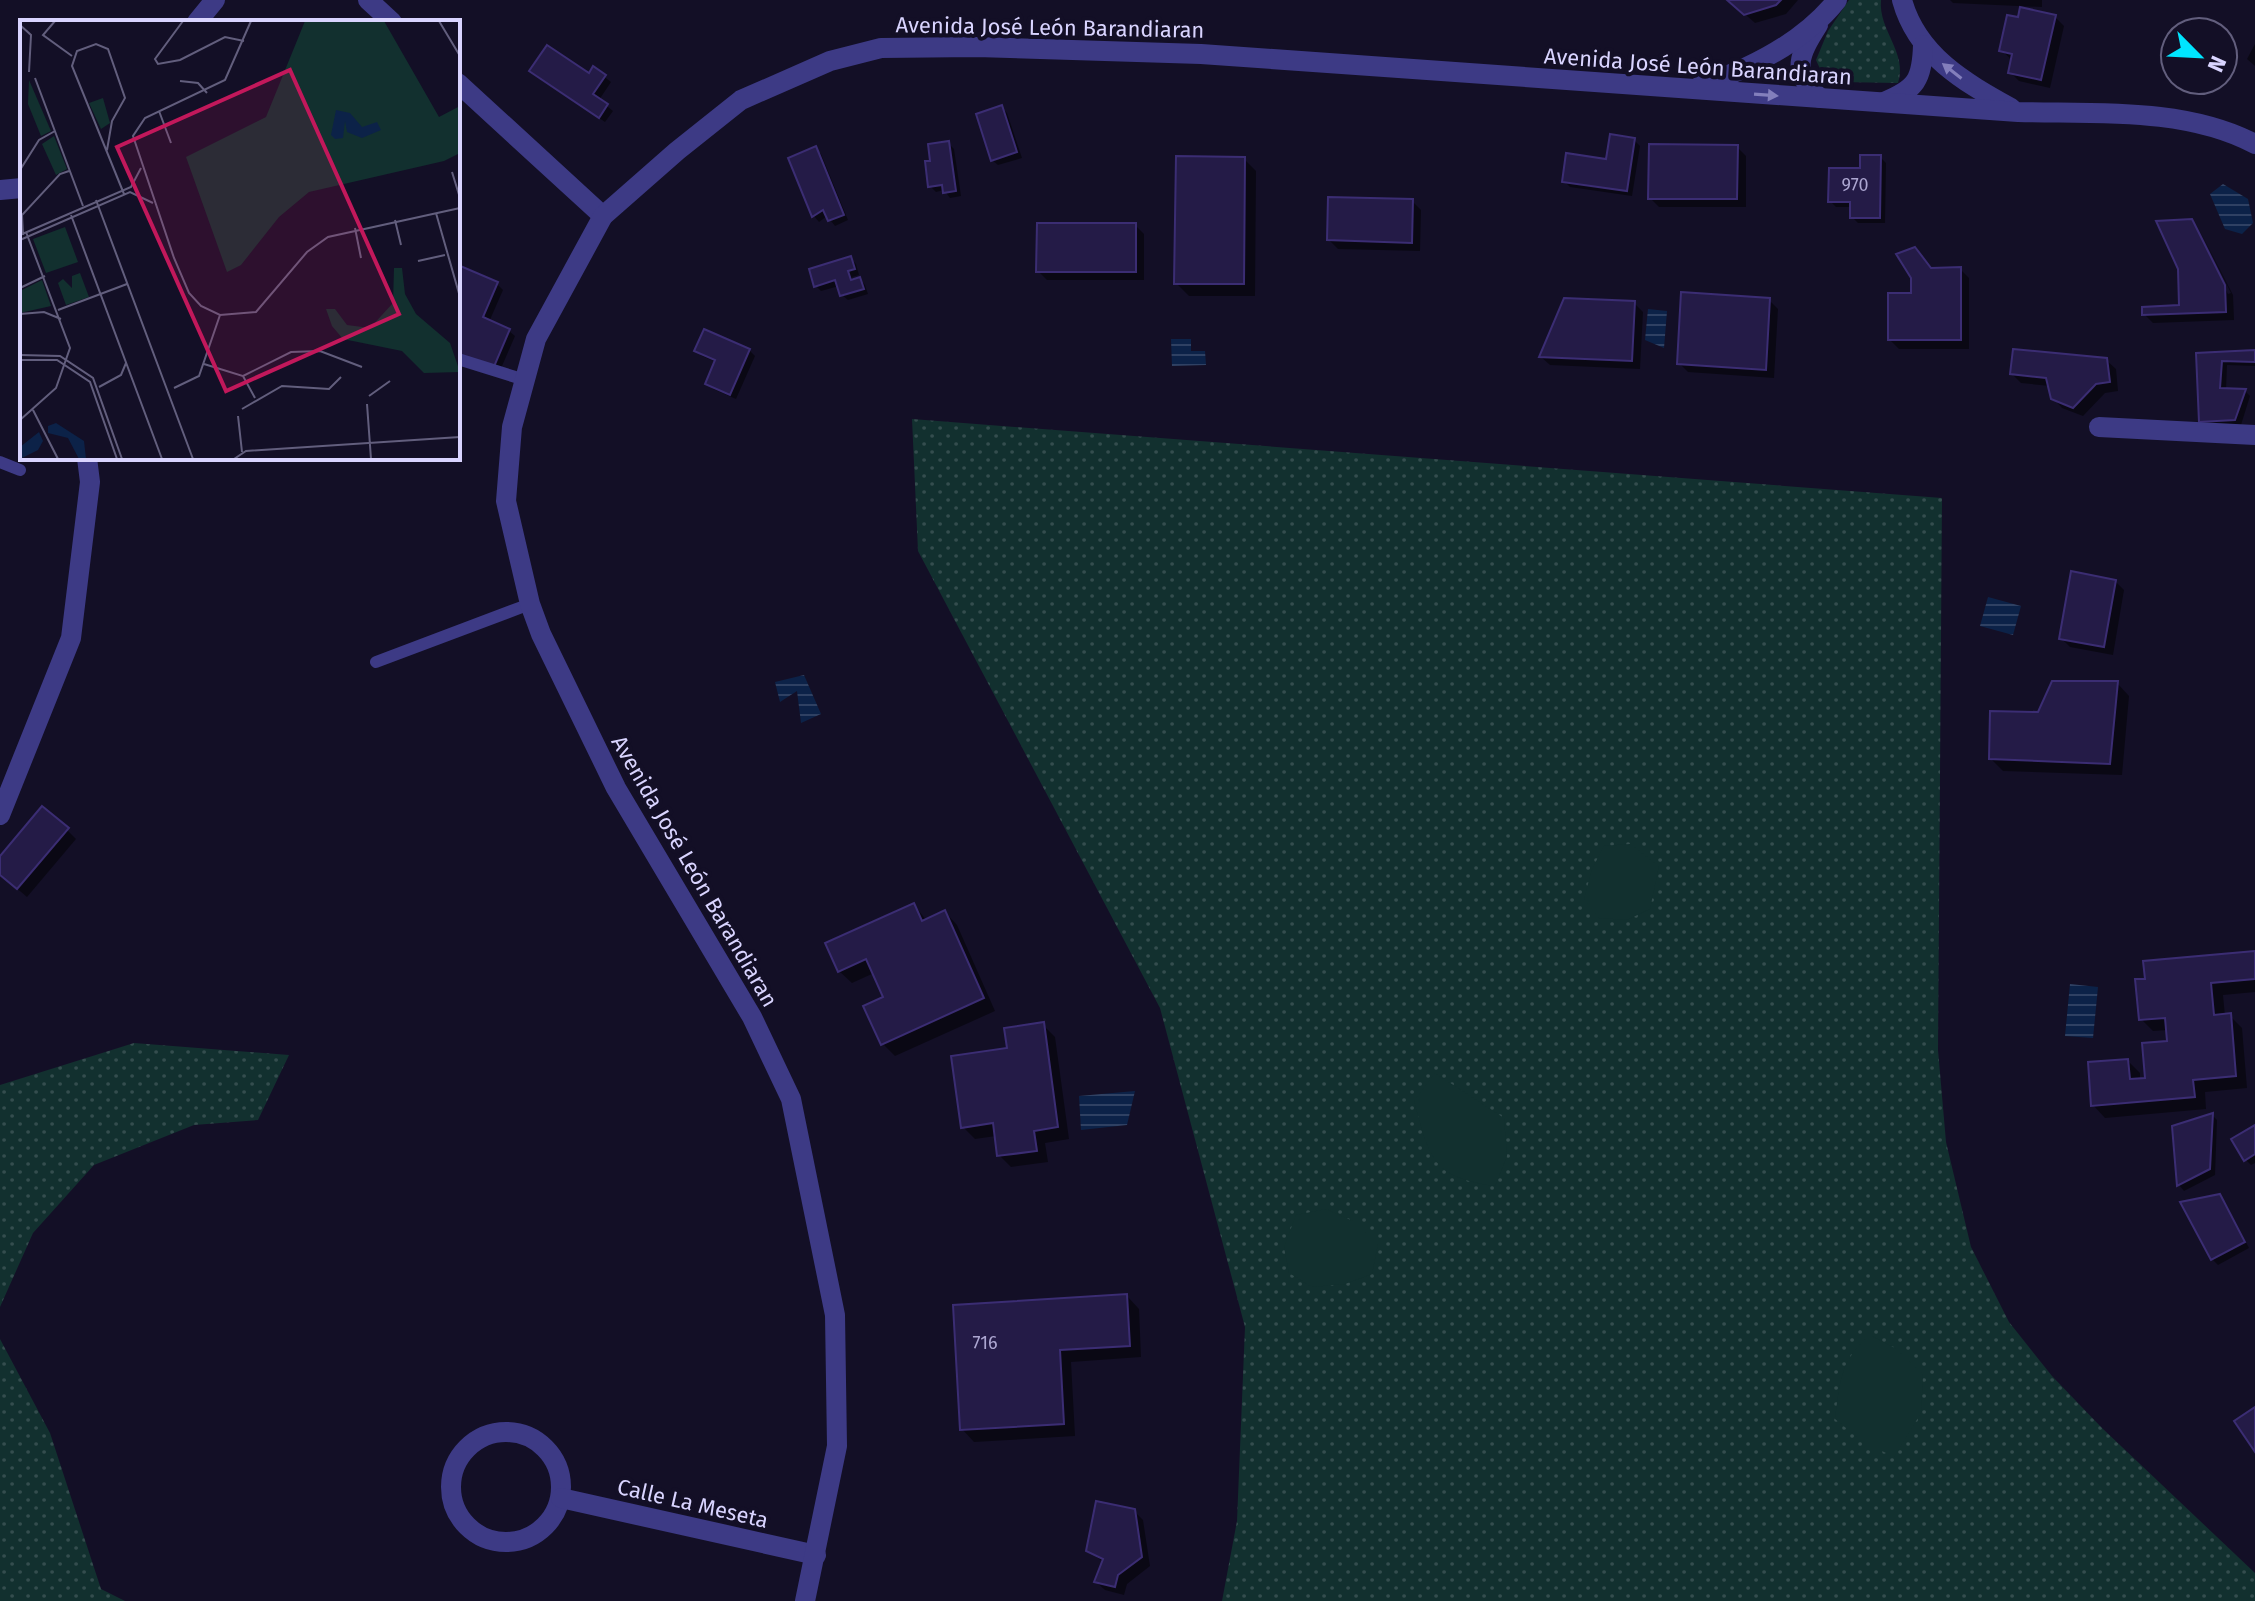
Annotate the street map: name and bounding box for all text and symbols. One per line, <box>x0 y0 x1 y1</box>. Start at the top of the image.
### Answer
street label: Avenida José León Barandiaran <box>895 11 1205 44</box>
north arrow <box>2159 16 2239 96</box>
inset map <box>20 20 460 460</box>
street label: Avenida José León Barandiaran <box>1543 42 1853 91</box>
text: N <box>2202 52 2232 76</box>
one-way arrow <box>1942 63 1962 80</box>
one-way arrow <box>1754 89 1779 102</box>
house number: 970 <box>1842 174 1869 196</box>
street label: Avenida José León Barandiaran <box>606 731 783 1012</box>
house number: 716 <box>972 1332 998 1354</box>
street label: Calle La Meseta <box>615 1473 771 1534</box>

